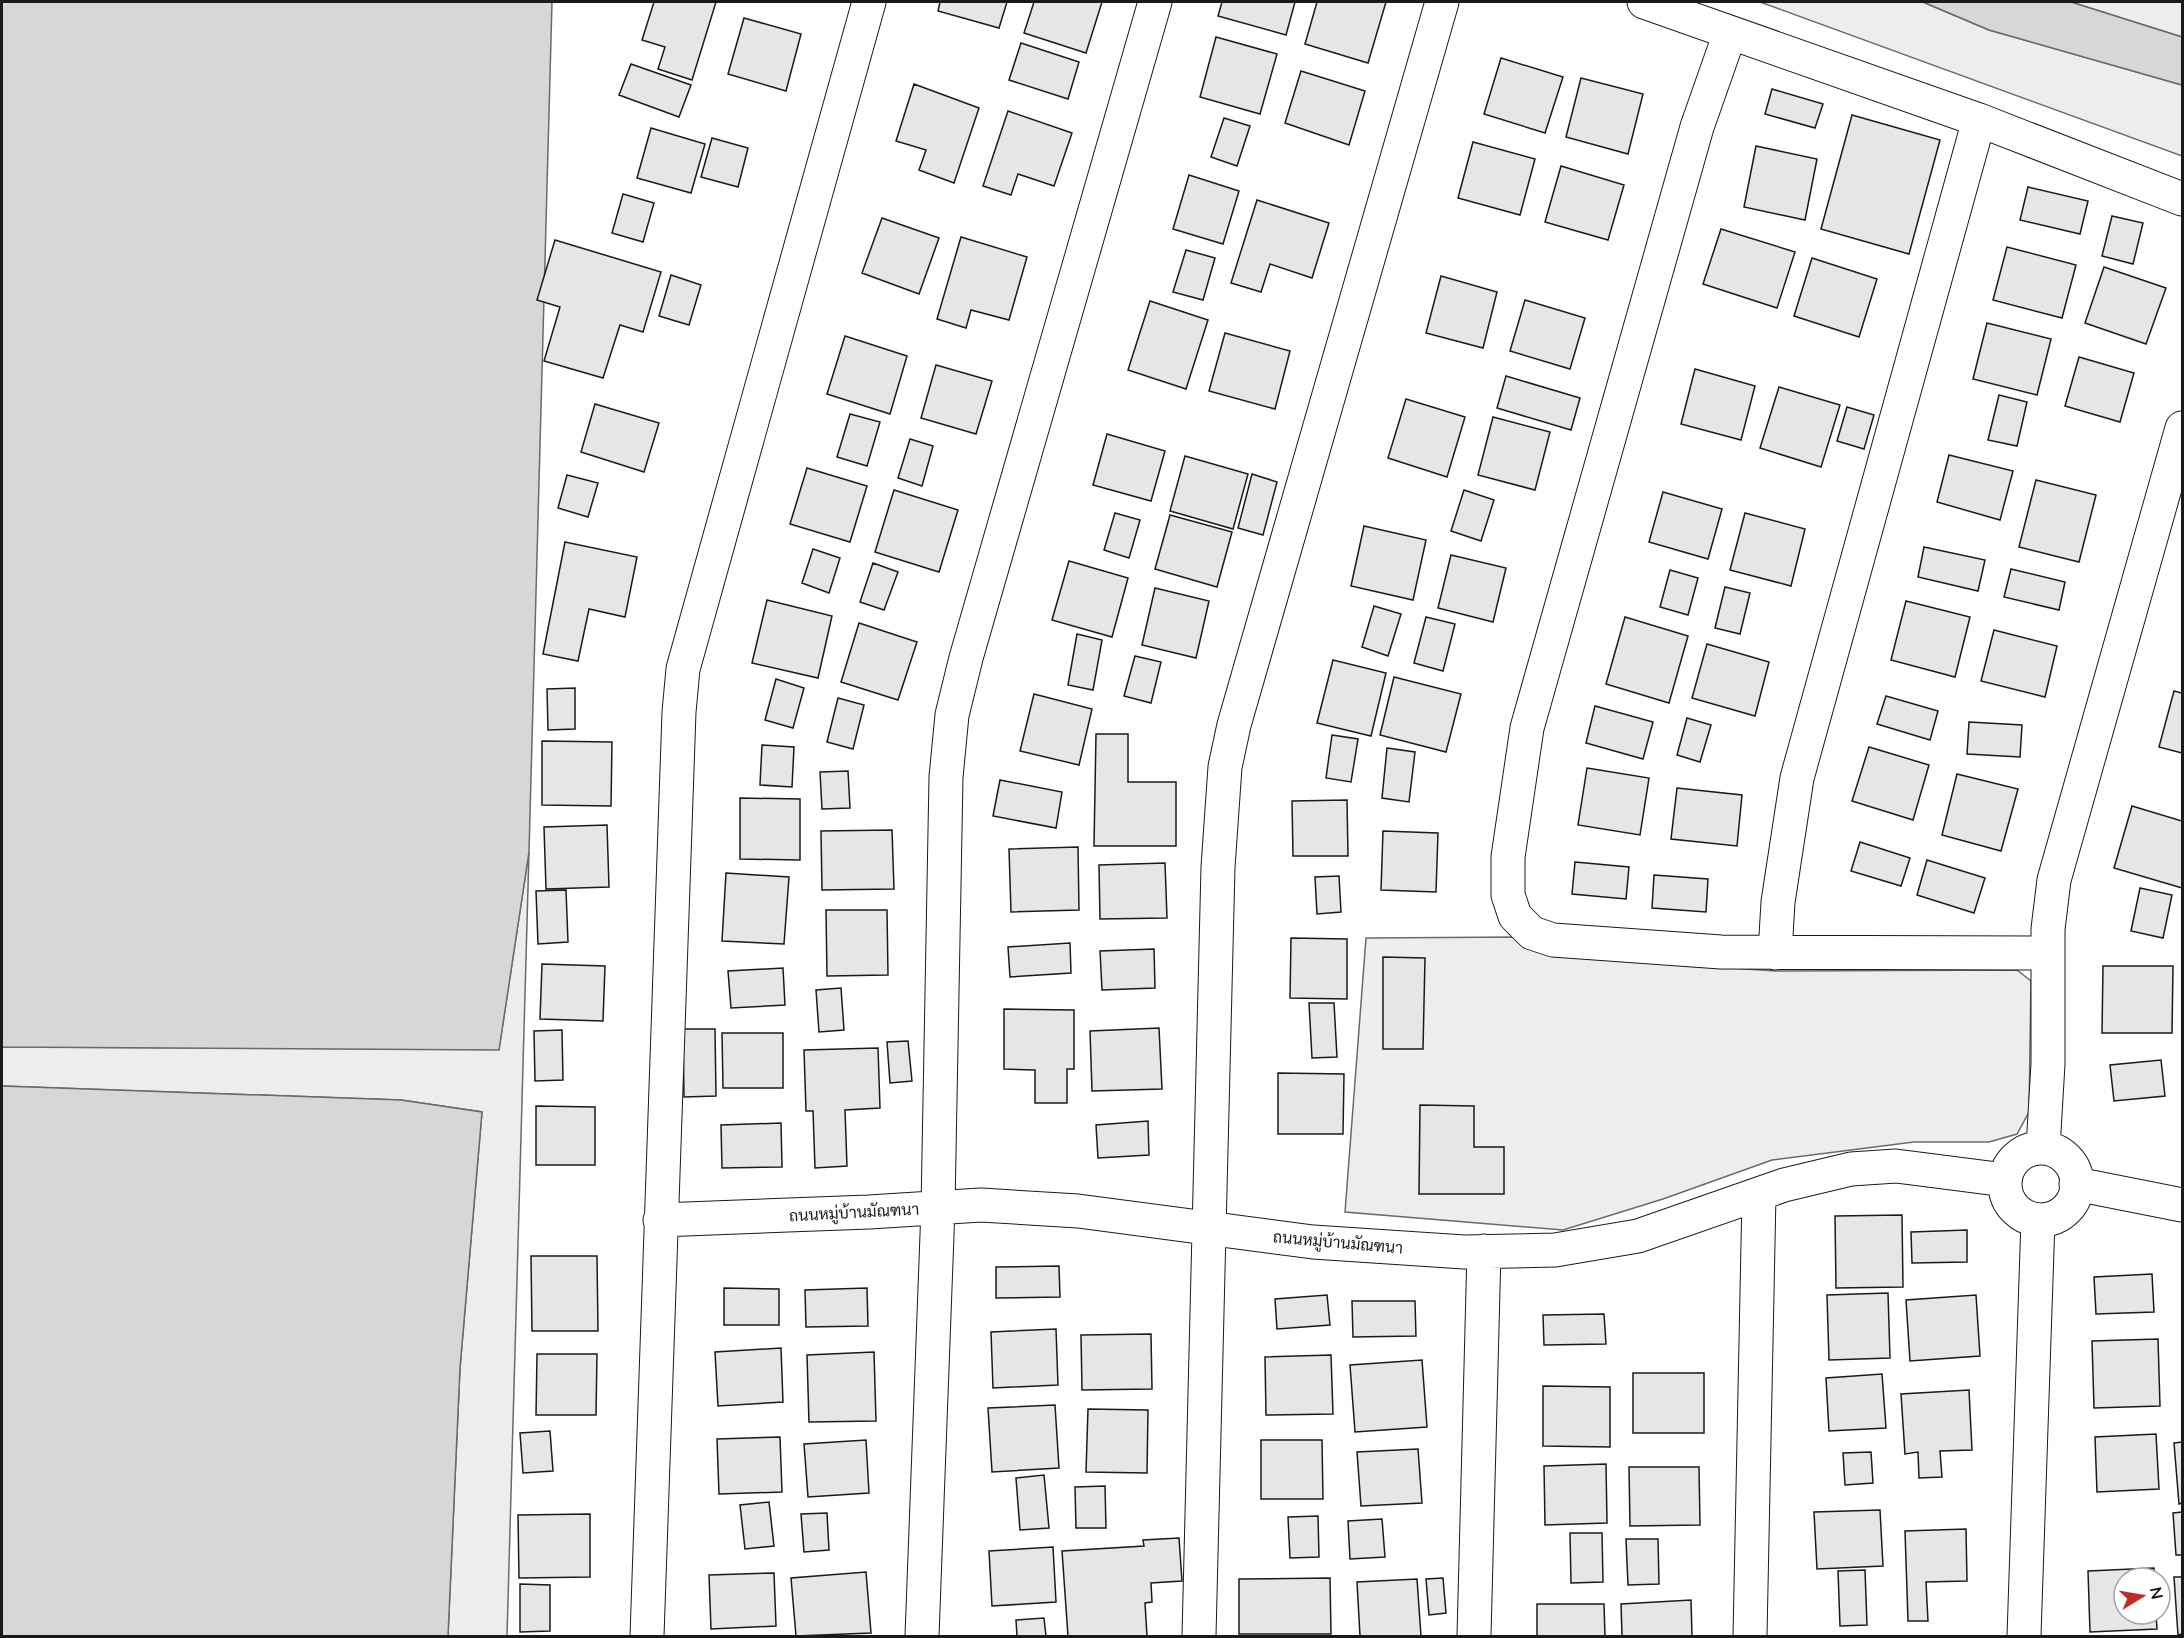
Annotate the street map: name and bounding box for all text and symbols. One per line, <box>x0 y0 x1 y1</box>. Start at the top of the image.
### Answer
street label: ถนนหมู่บ้านมัณฑนา <box>788 1199 920 1227</box>
street label: ถนนหมู่บ้านมัณฑนา <box>1272 1226 1404 1260</box>
north arrow <box>2112 1566 2172 1626</box>
text: N <box>2146 1585 2168 1601</box>

